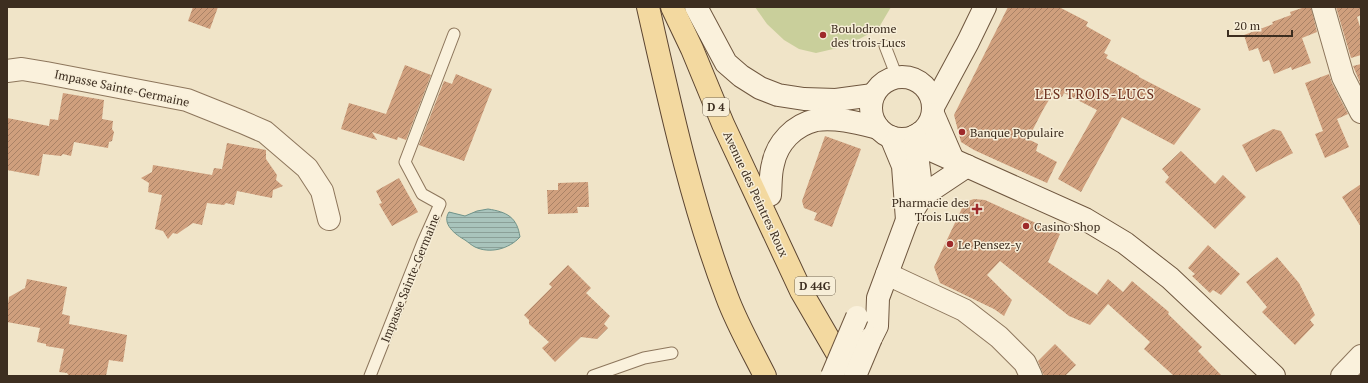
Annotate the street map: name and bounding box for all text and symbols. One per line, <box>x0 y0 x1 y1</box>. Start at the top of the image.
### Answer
scale bar <box>1228 12 1292 38</box>
text: 20 m <box>1234 18 1261 33</box>
place label: Boulodrome des trois-Lucs <box>831 21 906 50</box>
marker: Boulodrome des trois-Lucs <box>818 30 828 40</box>
street label: Impasse Sainte-Germaine <box>53 66 191 110</box>
district label: LES TROIS-LUCS <box>1035 84 1155 103</box>
road number: D 4 <box>703 98 729 116</box>
place label: Banque Populaire <box>970 125 1064 140</box>
marker: Banque Populaire <box>957 127 967 137</box>
street label: Avenue des Peintres Roux <box>720 129 792 260</box>
place label: Pharmacie des Trois Lucs <box>892 195 969 224</box>
marker: Pharmacie des Trois Lucs <box>972 204 982 214</box>
street label: Impasse Sainte-Germaine <box>377 211 443 345</box>
place label: Casino Shop <box>1034 219 1100 234</box>
marker: Casino Shop <box>1021 221 1031 231</box>
place label: Le Pensez-y <box>958 237 1022 252</box>
marker: Le Pensez-y <box>945 239 955 249</box>
road number: D 44G <box>795 277 835 295</box>

